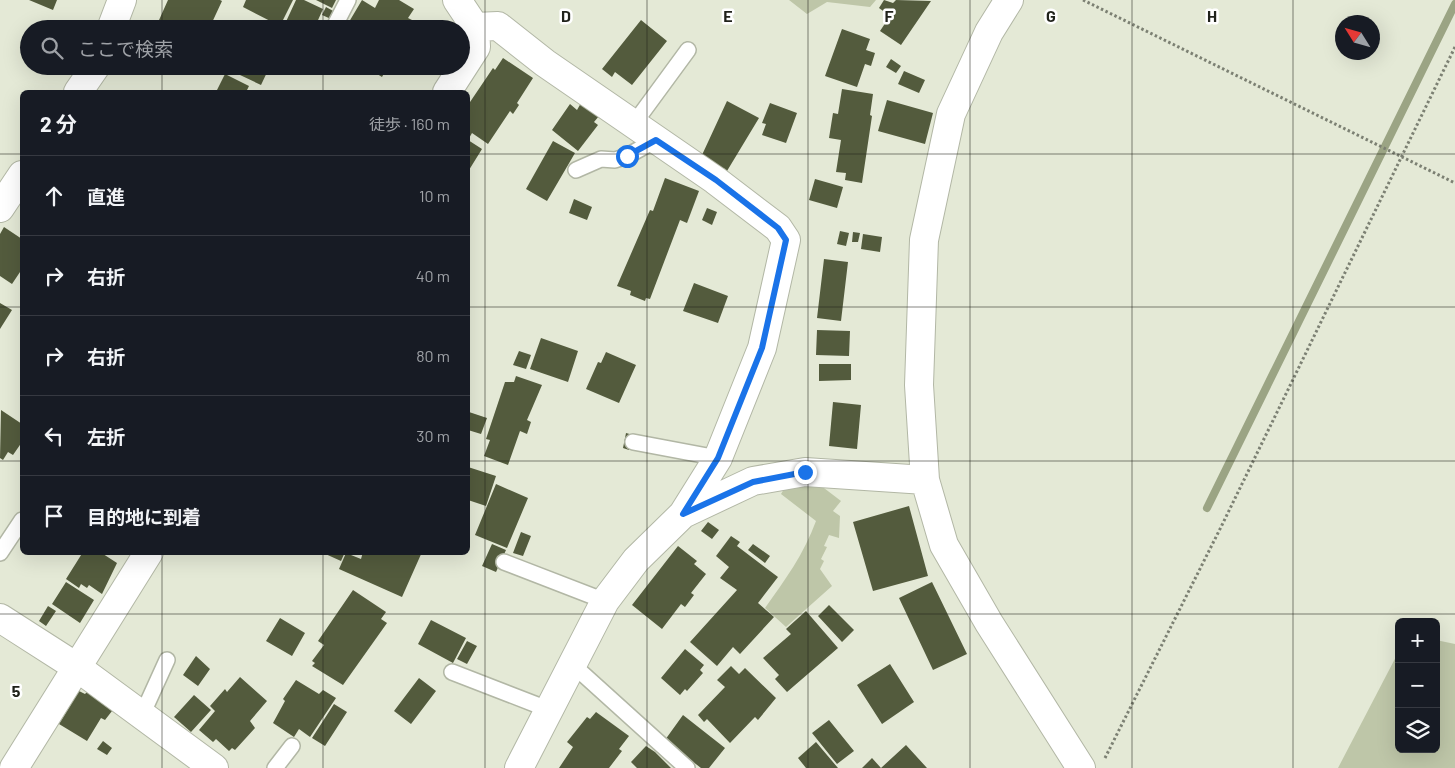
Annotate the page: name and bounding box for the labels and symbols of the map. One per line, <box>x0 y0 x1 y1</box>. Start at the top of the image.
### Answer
text: D <box>561 6 571 25</box>
text: E <box>723 6 733 25</box>
text: F <box>885 6 894 25</box>
text: G <box>1046 6 1056 25</box>
text: H <box>1207 6 1217 25</box>
north arrow <box>1335 15 1380 60</box>
route start <box>616 145 639 168</box>
route end <box>794 461 817 484</box>
text: 5 <box>12 681 21 700</box>

